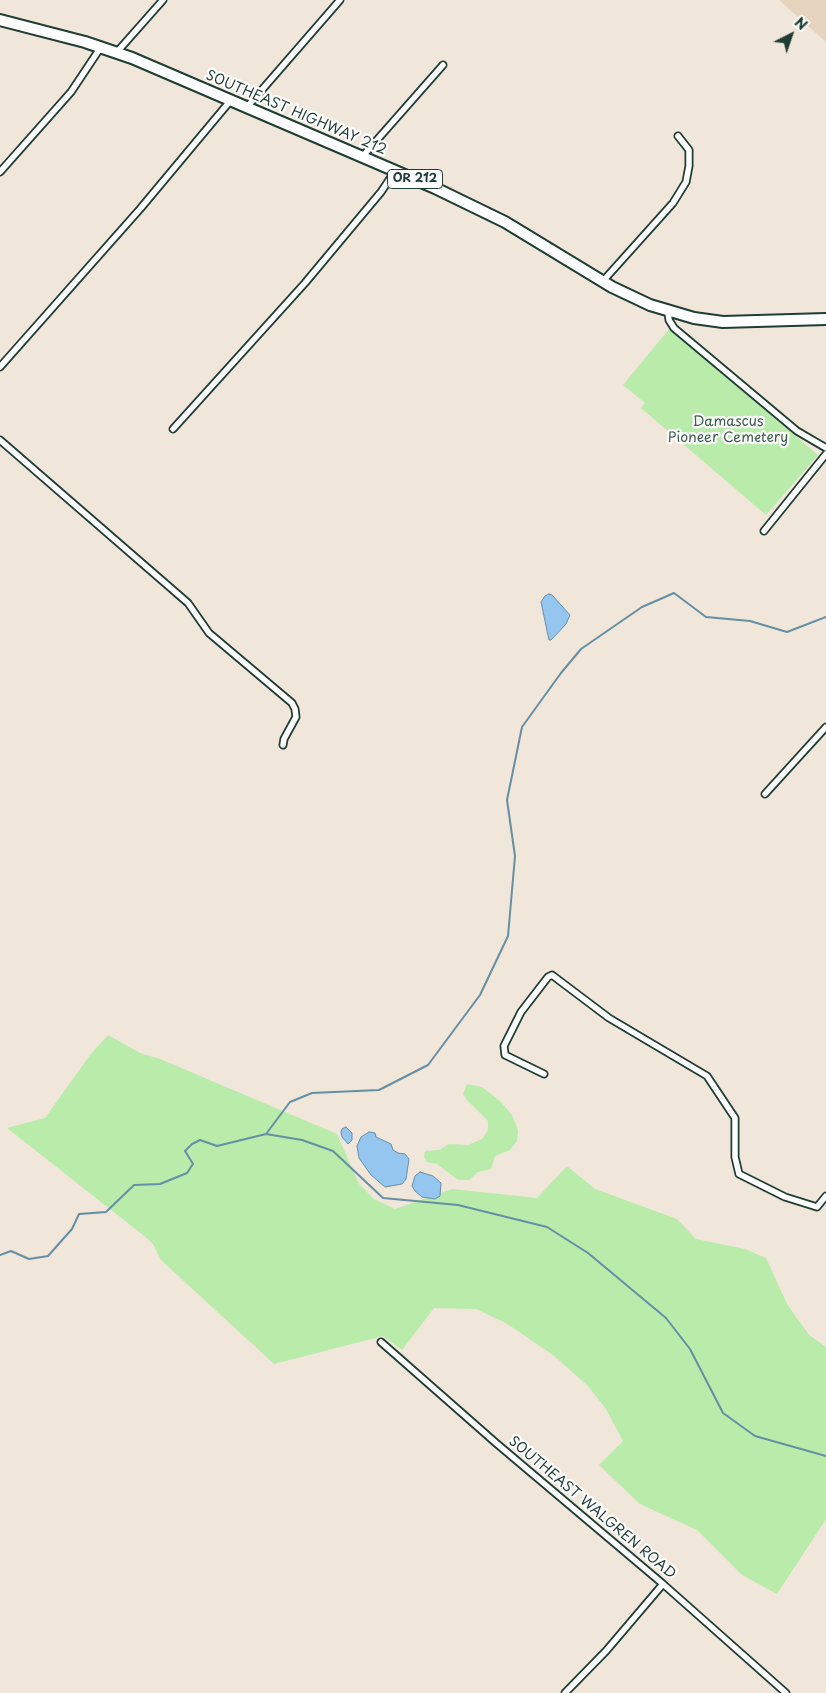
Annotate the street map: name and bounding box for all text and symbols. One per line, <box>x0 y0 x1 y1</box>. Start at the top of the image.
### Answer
north arrow <box>766 10 816 60</box>
text: N <box>790 12 812 35</box>
street label: SOUTHEAST HIGHWAY 212 <box>203 67 389 159</box>
road number: OR 212 <box>388 170 442 188</box>
park label: Damascus Pioneer Cemetery <box>668 414 788 447</box>
street label: SOUTHEAST WALGREN ROAD <box>505 1433 679 1583</box>

